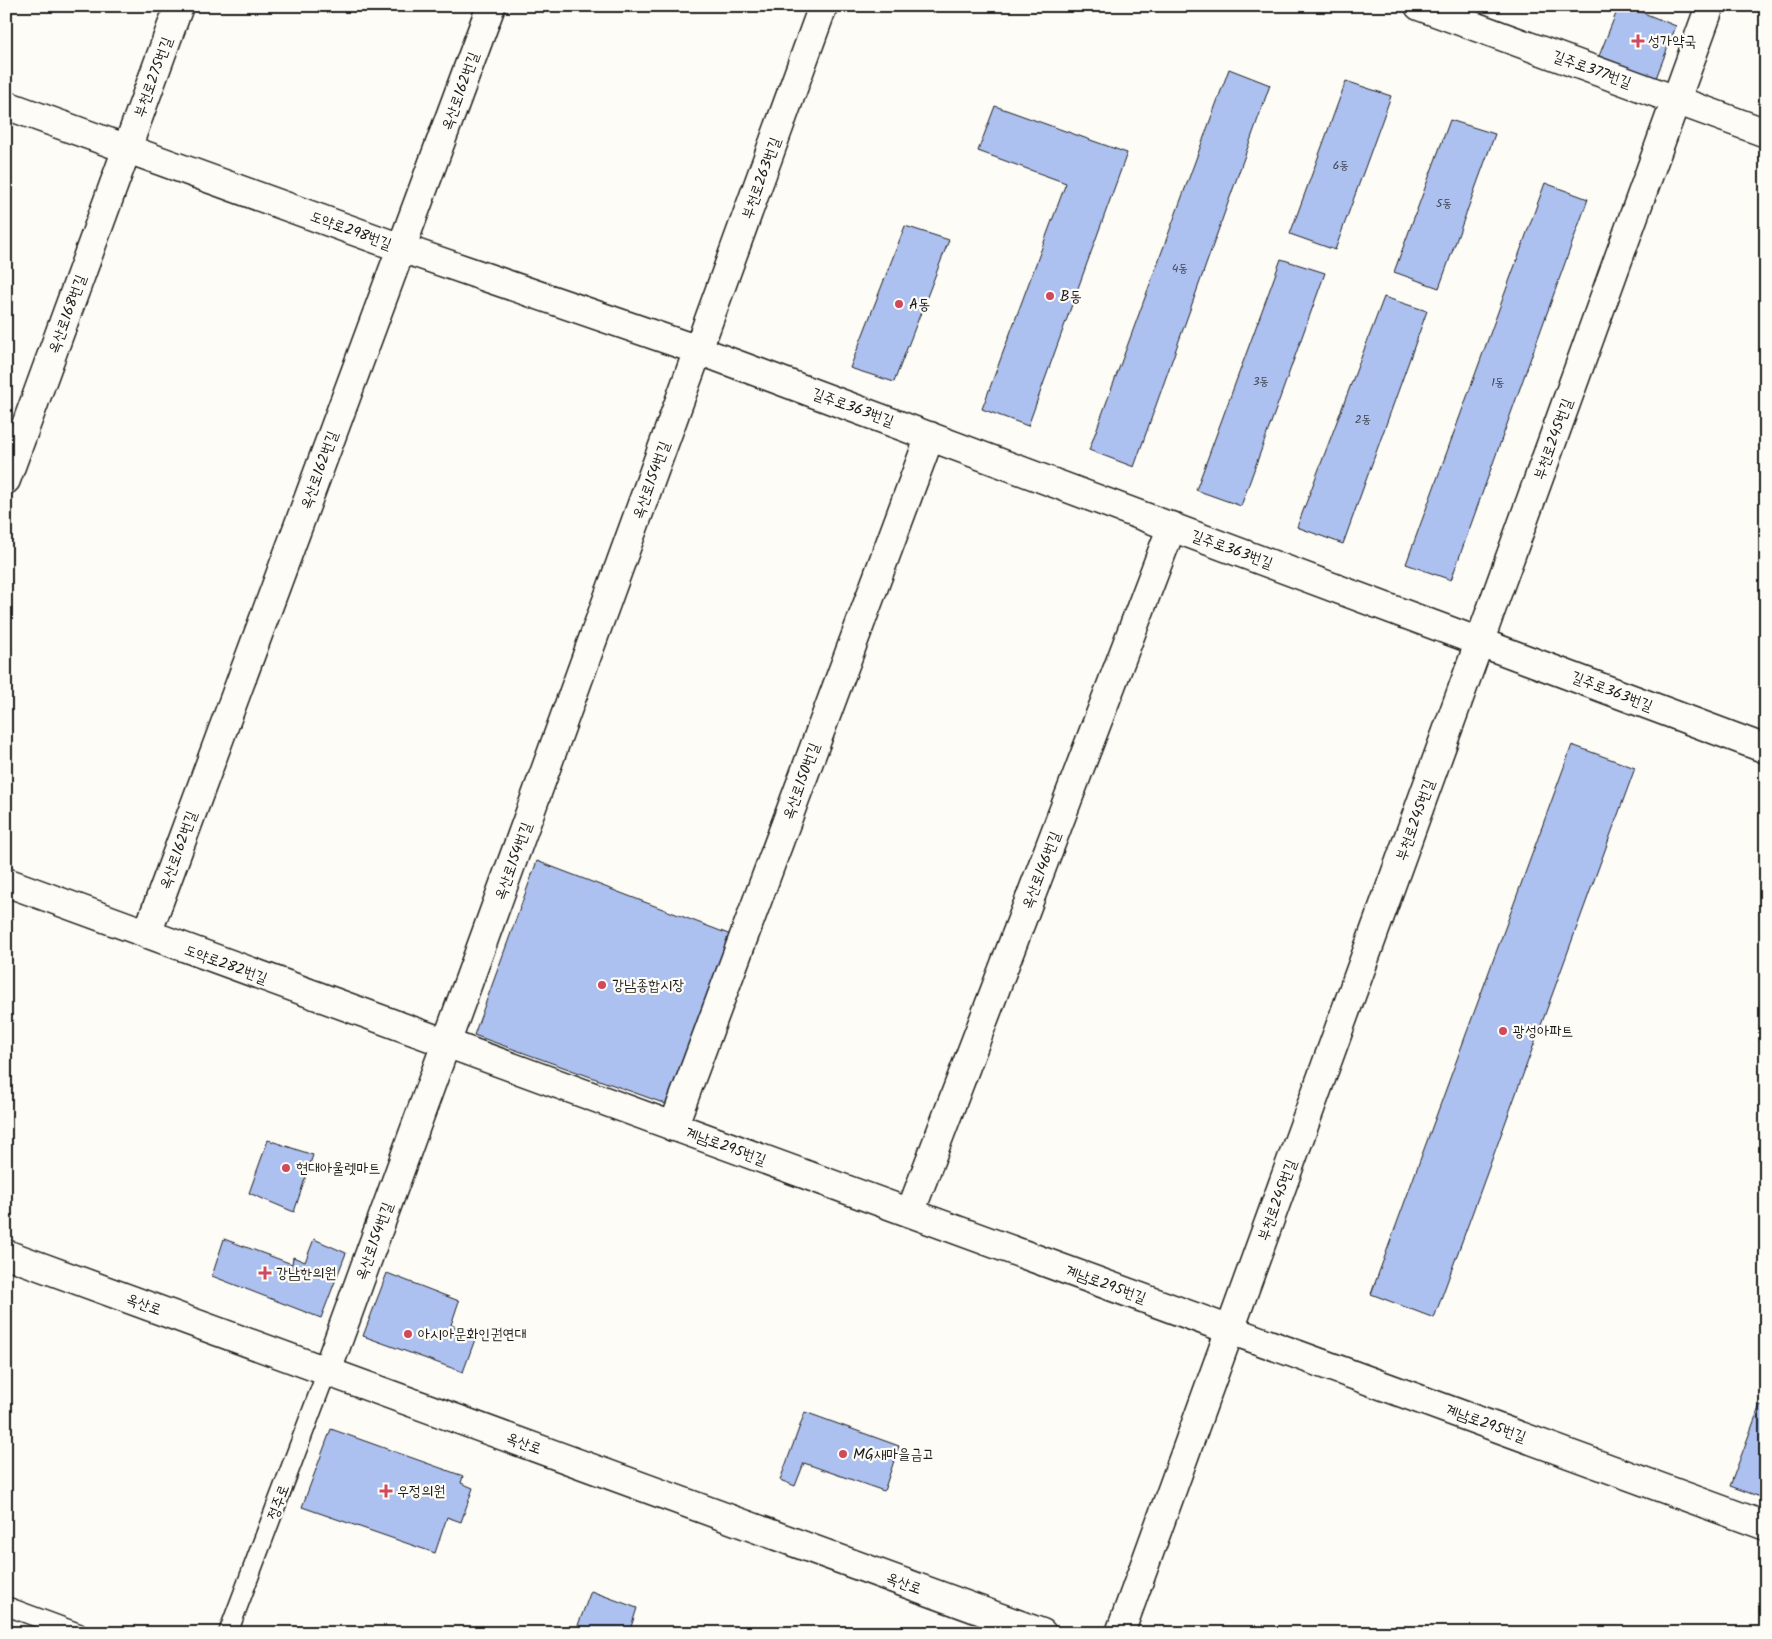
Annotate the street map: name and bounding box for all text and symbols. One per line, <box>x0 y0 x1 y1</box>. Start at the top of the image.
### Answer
place label: 성가약국 <box>1648 30 1696 54</box>
street label: 부천로275번길 <box>128 34 180 121</box>
marker: 성가약국 <box>1632 35 1644 47</box>
street label: 길주로377번길 <box>1549 45 1635 95</box>
street label: 옥산로162번길 <box>436 49 486 134</box>
street label: 부천로263번길 <box>736 134 788 223</box>
house number: 6동 <box>1333 156 1349 175</box>
house number: 5동 <box>1436 194 1452 213</box>
street label: 도약로298번길 <box>306 205 395 257</box>
house number: 4동 <box>1172 259 1188 278</box>
street label: 옥산로168번길 <box>43 272 93 357</box>
place label: B동 <box>1060 285 1082 309</box>
marker: B동 <box>1044 290 1056 302</box>
place label: A동 <box>909 293 930 317</box>
marker: A동 <box>893 298 905 310</box>
house number: 3동 <box>1253 372 1269 391</box>
house number: 1동 <box>1491 373 1505 392</box>
street label: 길주로363번길 <box>808 382 897 434</box>
street label: 부천로245번길 <box>1528 395 1580 484</box>
house number: 2동 <box>1355 410 1371 429</box>
street label: 옥산로162번길 <box>295 428 345 513</box>
street label: 옥산로154번길 <box>627 438 677 523</box>
street label: 길주로363번길 <box>1187 524 1276 576</box>
street label: 길주로363번길 <box>1567 665 1656 719</box>
street label: 옥산로150번길 <box>777 739 827 823</box>
street label: 부천로245번길 <box>1390 776 1442 865</box>
street label: 옥산로162번길 <box>154 808 204 893</box>
street label: 옥산로154번길 <box>489 819 539 904</box>
street label: 옥산로146번길 <box>1016 828 1068 913</box>
street label: 도약로282번길 <box>181 939 271 991</box>
place label: 강남종합시장 <box>612 974 684 998</box>
marker: 강남종합시장 <box>596 979 608 991</box>
place label: 광성아파트 <box>1513 1020 1573 1044</box>
marker: 광성아파트 <box>1497 1025 1509 1037</box>
street label: 계남로295번길 <box>682 1121 769 1173</box>
street label: 부천로245번길 <box>1252 1156 1304 1245</box>
place label: 현대아울렛마트 <box>296 1157 381 1181</box>
marker: 현대아울렛마트 <box>280 1162 292 1174</box>
street label: 옥산로154번길 <box>350 1199 400 1284</box>
street label: 계남로295번길 <box>1062 1259 1149 1311</box>
place label: 강남한의원 <box>276 1262 336 1286</box>
marker: 강남한의원 <box>258 1266 272 1280</box>
street label: 옥산로 <box>123 1287 165 1322</box>
place label: 아시아문화인권연대 <box>418 1323 527 1347</box>
marker: 아시아문화인권연대 <box>402 1328 414 1340</box>
street label: 계남로295번길 <box>1442 1398 1529 1450</box>
street label: 옥산로 <box>503 1426 545 1461</box>
place label: MG새마을금고 <box>853 1443 934 1467</box>
marker: MG새마을금고 <box>837 1448 849 1460</box>
place label: 우정의원 <box>397 1480 445 1504</box>
street label: 정주로 <box>261 1481 297 1524</box>
marker: 우정의원 <box>379 1484 393 1498</box>
street label: 옥산로 <box>883 1566 925 1601</box>

